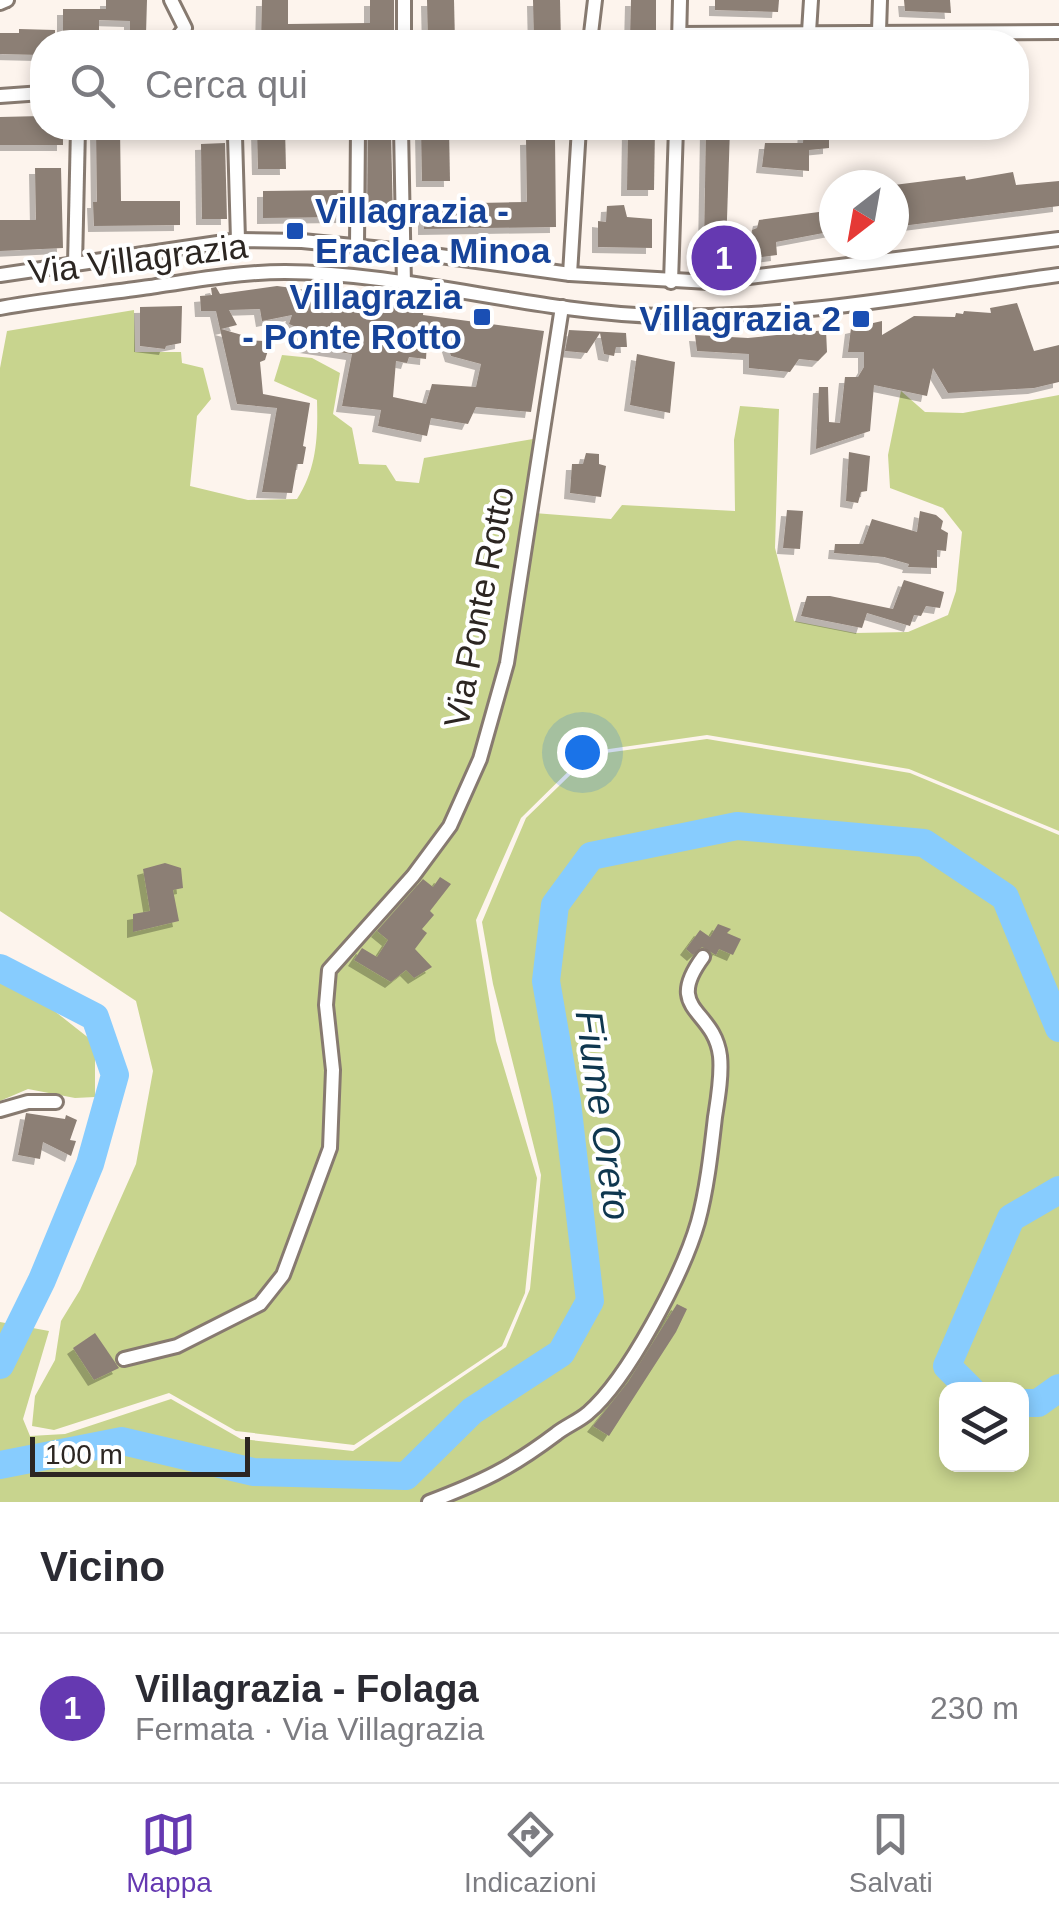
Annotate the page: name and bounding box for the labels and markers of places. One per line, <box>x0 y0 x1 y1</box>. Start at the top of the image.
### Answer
place label: Villagrazia - Eraclea Minoa <box>315 191 551 270</box>
marker: Villagrazia - Eraclea Minoa <box>284 220 306 242</box>
pin: 1 <box>692 220 756 296</box>
place label: Villagrazia - Ponte Rotto <box>242 277 463 356</box>
place label: Villagrazia 2 <box>639 299 841 338</box>
marker: Villagrazia - Ponte Rotto <box>471 306 493 328</box>
marker: Villagrazia 2 <box>850 308 872 330</box>

